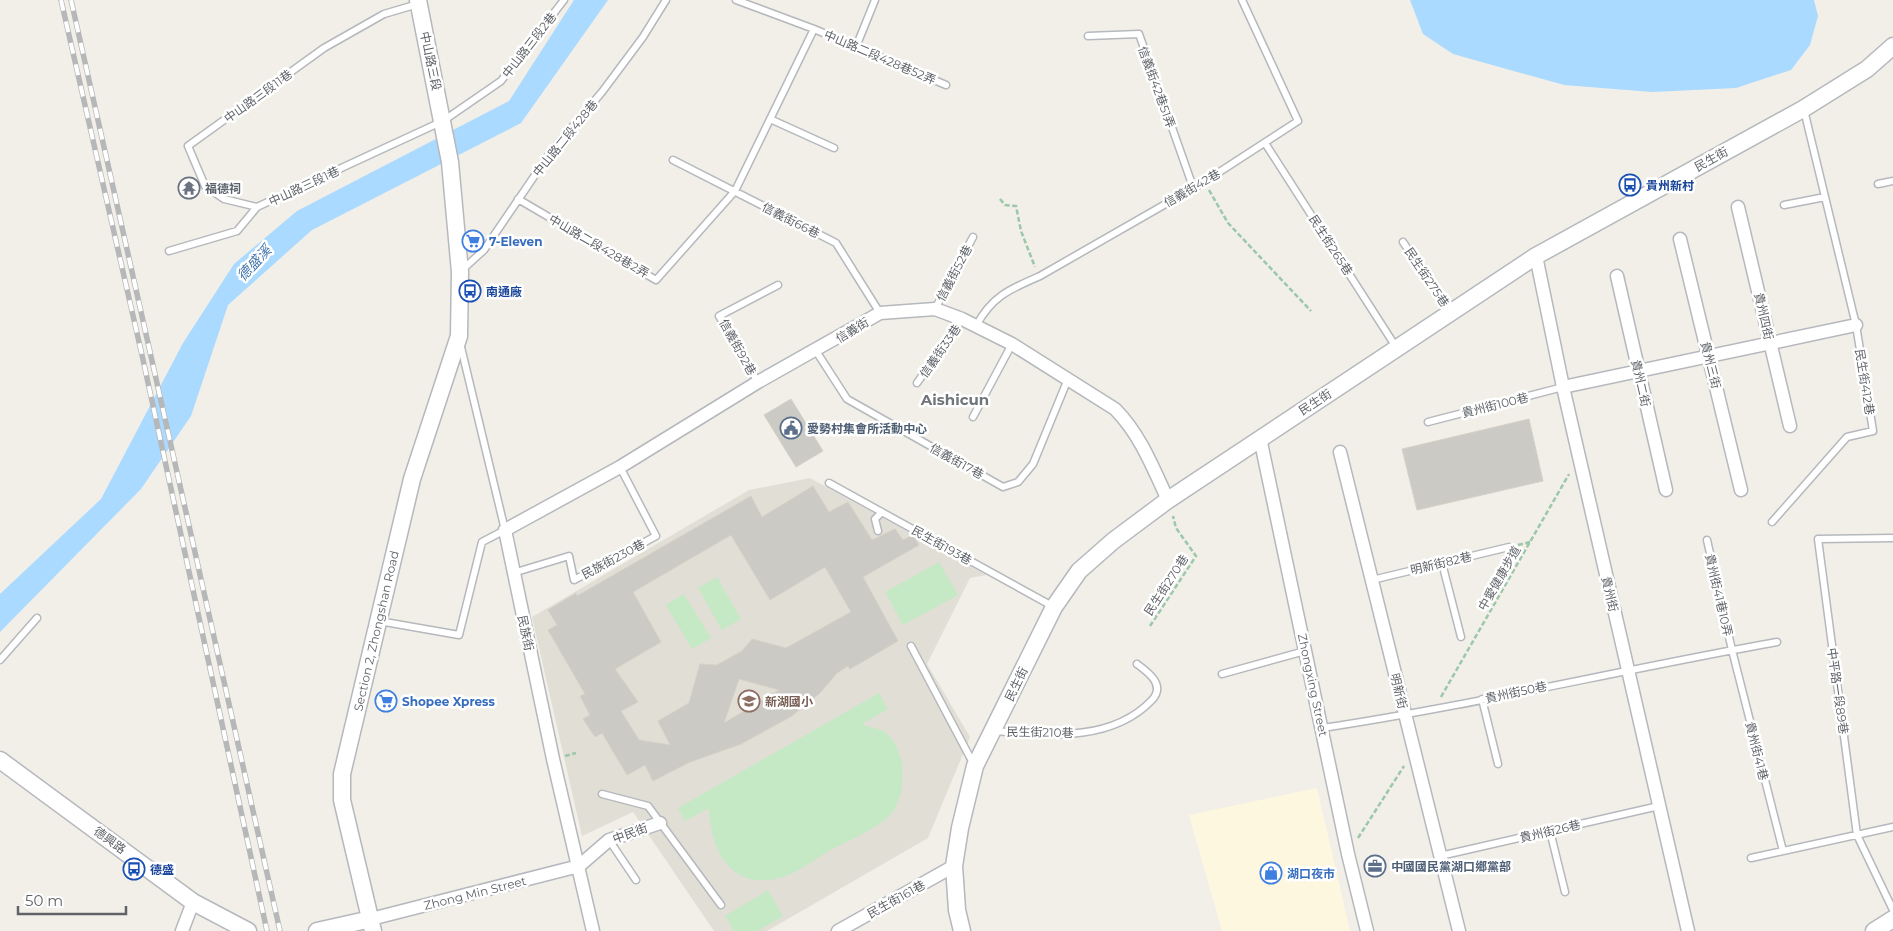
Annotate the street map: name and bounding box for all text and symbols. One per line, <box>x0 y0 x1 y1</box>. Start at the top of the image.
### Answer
street label: 中山路三段2巷 <box>499 9 559 81</box>
street label: 中山路二段428巷52弄 <box>822 27 938 87</box>
street label: 中山路三段 <box>417 30 445 92</box>
street label: 信義街42巷51弄 <box>1135 44 1179 130</box>
street label: 中山路三段11巷 <box>221 66 295 126</box>
street label: 中山路二段428巷 <box>529 97 601 179</box>
street label: 民生街 <box>1692 144 1730 174</box>
street label: 中山路三段1巷 <box>266 163 342 209</box>
street label: 信義街42巷 <box>1161 166 1223 210</box>
bus stop icon: 貴州新村 <box>1618 173 1642 197</box>
temple icon: 福德祠 <box>177 176 201 200</box>
place label: 貴州新村 <box>1646 178 1694 193</box>
place label: 福德祠 <box>205 181 241 196</box>
street label: 信義街66巷 <box>760 199 822 241</box>
street label: 中山路二段428巷2弄 <box>546 211 652 281</box>
street label: 民生街265巷 <box>1306 212 1356 278</box>
supermarket icon: 7-Eleven <box>461 229 485 253</box>
place label: 7-Eleven <box>489 234 542 249</box>
water label: 德盛溪 <box>233 240 276 284</box>
street label: 信義街52巷 <box>933 242 975 304</box>
street label: 民生街275巷 <box>1402 244 1452 310</box>
bus stop icon: 南通廠 <box>458 279 482 303</box>
place label: 南通廠 <box>486 284 522 299</box>
street label: 貴州四街 <box>1751 291 1777 341</box>
street label: 信義街 <box>833 314 871 346</box>
street label: 信義街92巷 <box>716 316 760 378</box>
street label: 信義街33巷 <box>916 322 964 380</box>
street label: 貴州三街 <box>1698 340 1724 390</box>
street label: 民生街412巷 <box>1852 348 1878 416</box>
street label: 貴州二街 <box>1628 358 1654 408</box>
street label: 民生街 <box>1296 386 1334 418</box>
street label: 貴州街100巷 <box>1460 389 1530 421</box>
district label: Aishicun <box>920 390 989 409</box>
public building icon: 愛勢村集會所活動中心 <box>779 416 803 440</box>
place label: 愛勢村集會所活動中心 <box>807 421 927 436</box>
street label: 信義街17巷 <box>927 440 987 482</box>
street label: 民生街193巷 <box>909 522 975 568</box>
street label: 民族街230巷 <box>579 536 647 582</box>
street label: 中愛健康步道 <box>1475 543 1523 613</box>
street label: Section 2, Zhongshan Road <box>350 549 402 713</box>
street label: 明新街82巷 <box>1409 549 1473 577</box>
street label: 民生街270巷 <box>1141 552 1191 618</box>
street label: 貴州街41巷10弄 <box>1702 552 1736 638</box>
street label: 貴州街 <box>1599 575 1621 613</box>
street label: 民族街 <box>515 614 537 652</box>
street label: Zhongxing Street <box>1295 632 1331 738</box>
street label: 中平路一段89巷 <box>1825 647 1851 735</box>
street label: 民生街 <box>1001 665 1031 703</box>
street label: 明新街 <box>1387 672 1411 710</box>
street label: 貴州街50巷 <box>1484 678 1548 706</box>
supermarket icon: Shopee Xpress <box>374 689 398 713</box>
school or university icon: 新湖國小 <box>737 689 761 713</box>
place label: Shopee Xpress <box>402 694 495 709</box>
place label: 新湖國小 <box>765 694 813 709</box>
street label: 貴州街41巷 <box>1742 720 1772 782</box>
street label: 民生街210巷 <box>1006 724 1074 740</box>
street label: 貴州街26巷 <box>1518 817 1582 845</box>
street label: 中民街 <box>611 820 649 846</box>
street label: 德興路 <box>91 823 129 857</box>
office icon: 中國國民黨湖口鄉黨部 <box>1363 854 1387 878</box>
bus stop icon: 德盛 <box>122 857 146 881</box>
place label: 中國國民黨湖口鄉黨部 <box>1391 859 1511 874</box>
shop icon: 湖口夜市 <box>1259 861 1283 885</box>
place label: 德盛 <box>150 862 174 877</box>
place label: 湖口夜市 <box>1287 866 1335 881</box>
street label: Zhong Min Street <box>422 873 528 913</box>
street label: 民生街161巷 <box>864 877 928 921</box>
scale bar <box>18 884 125 916</box>
text: 50 m <box>25 891 63 910</box>

